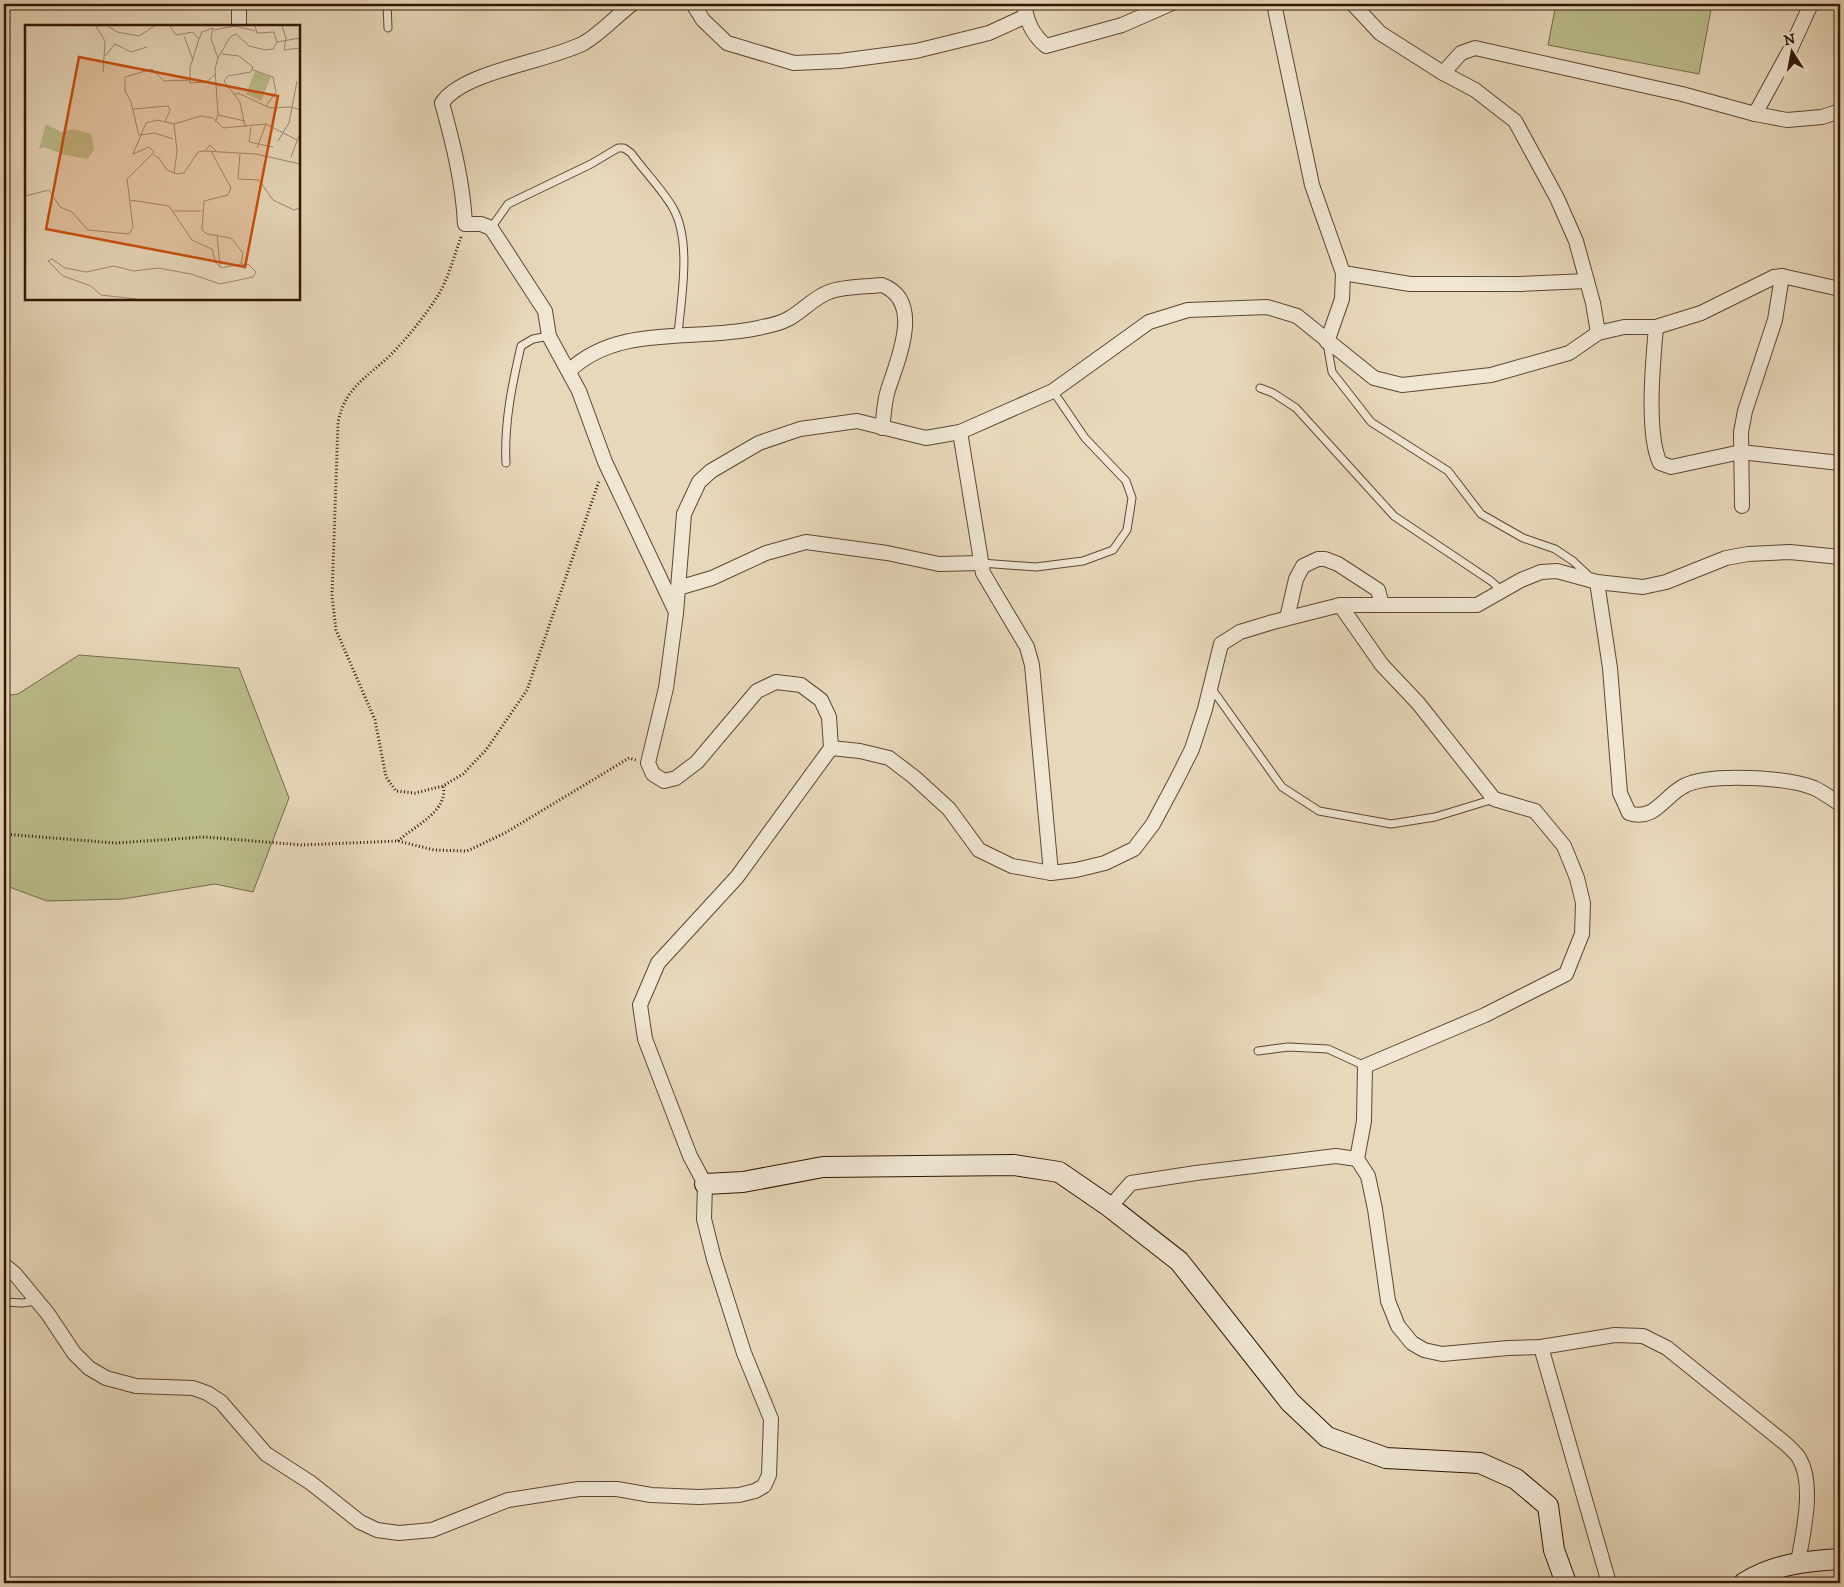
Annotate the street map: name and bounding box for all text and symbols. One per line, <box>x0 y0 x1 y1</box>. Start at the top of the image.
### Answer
inset map <box>25 25 300 300</box>
north arrow <box>1766 28 1816 78</box>
text: N <box>1782 30 1798 50</box>

